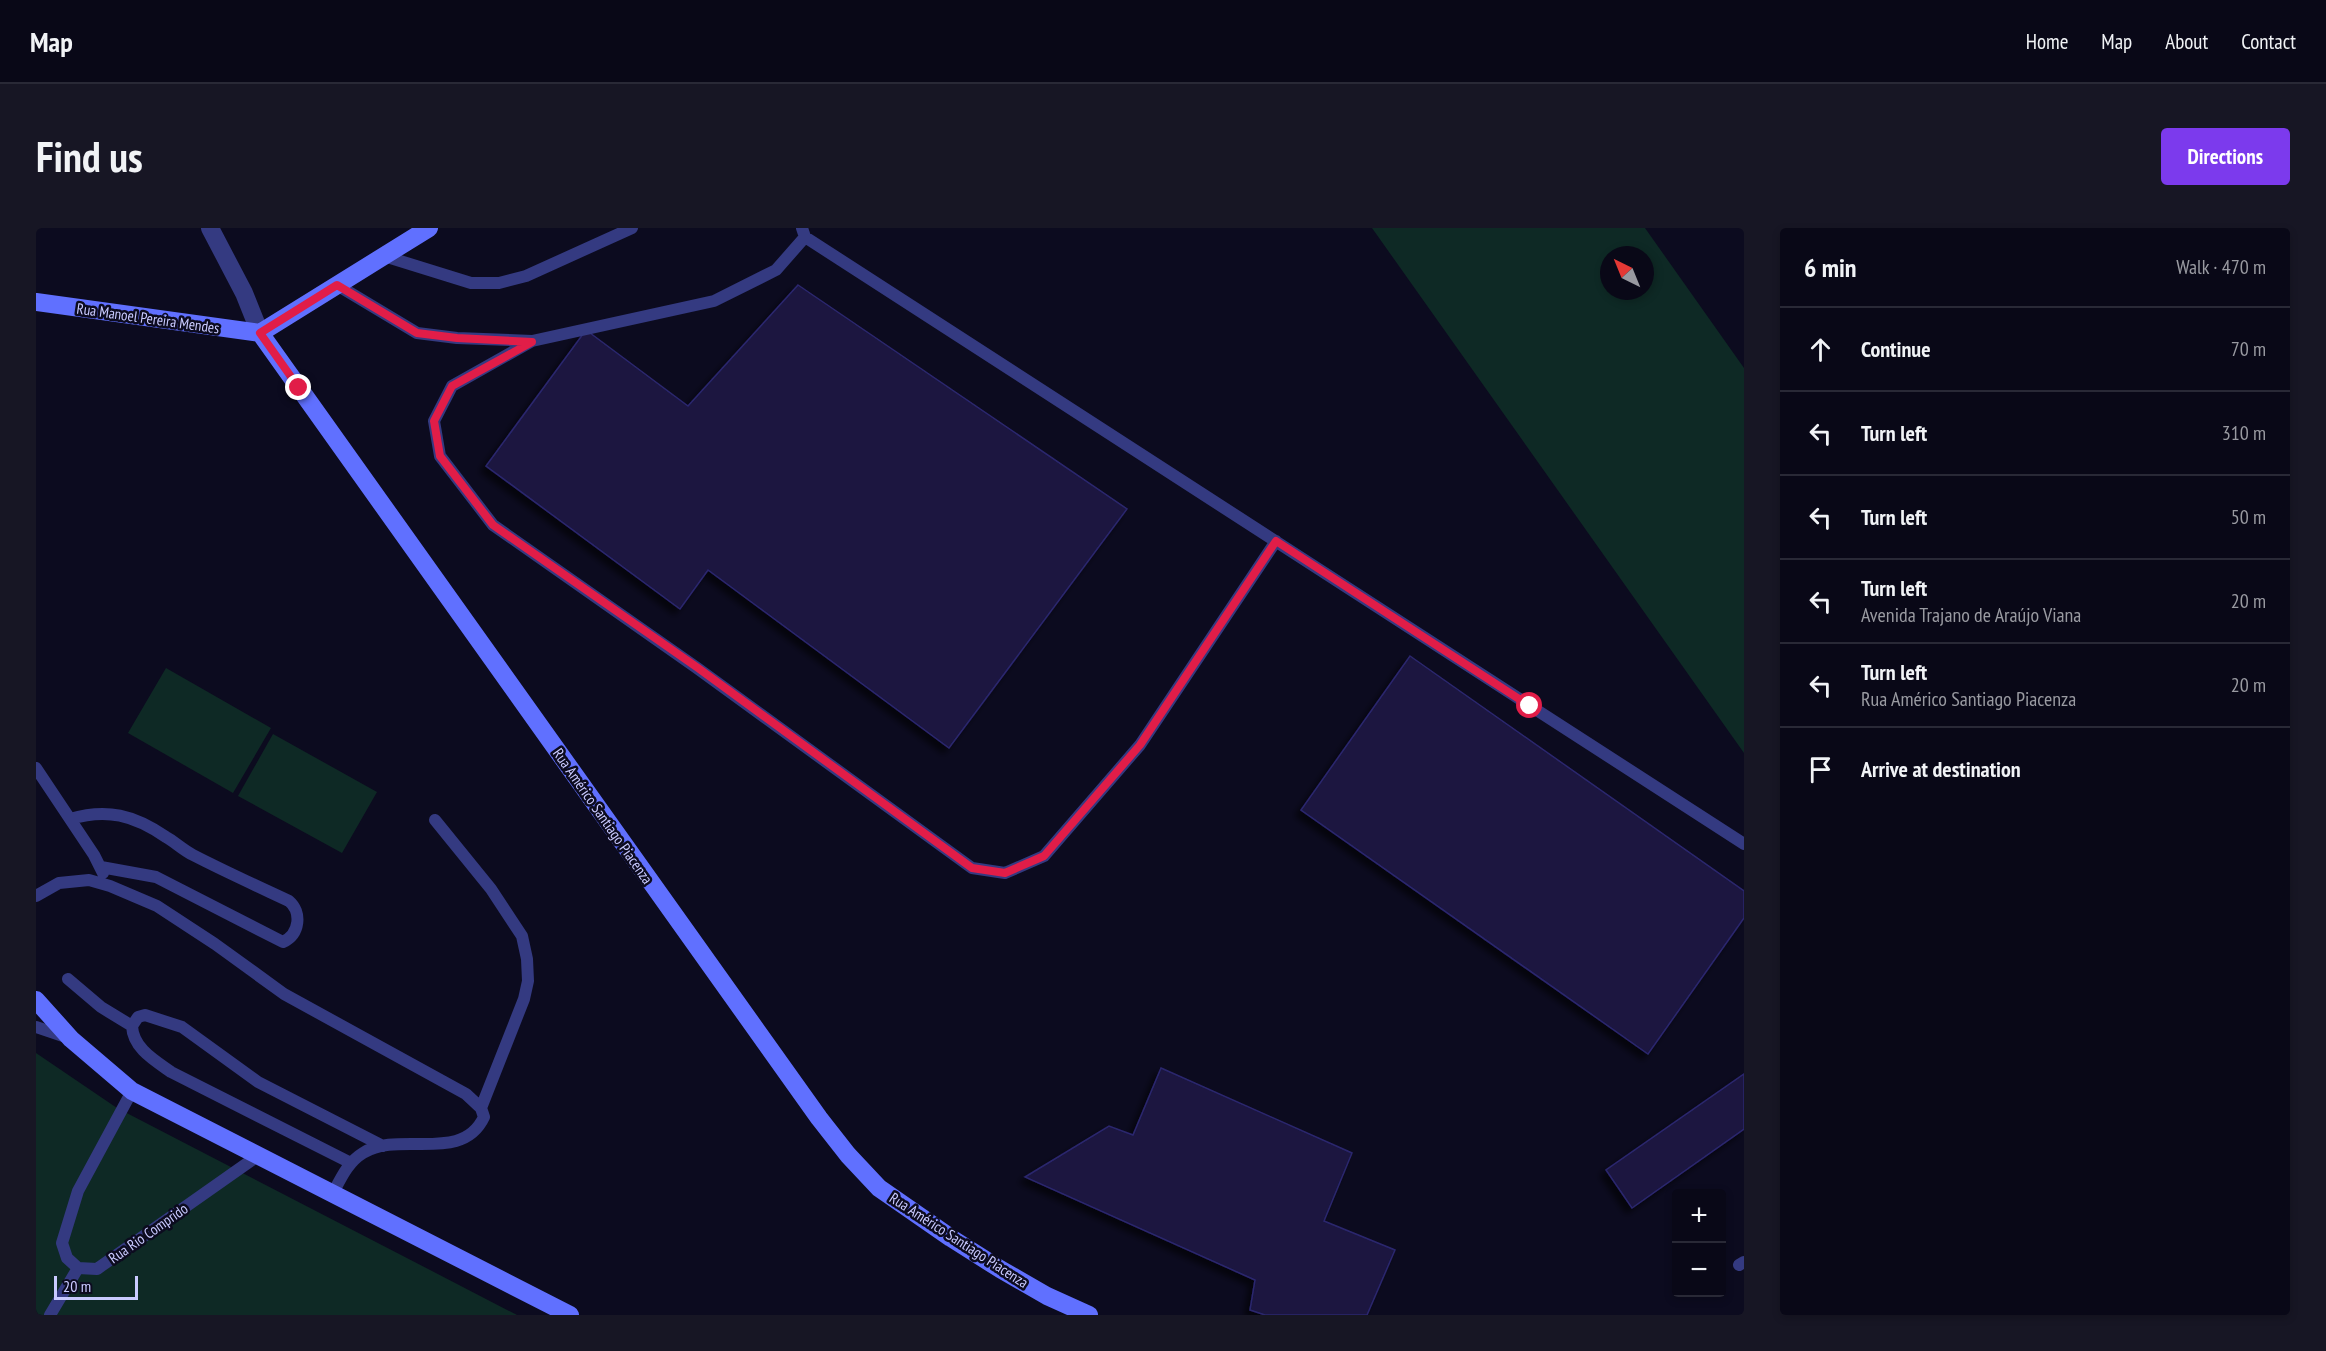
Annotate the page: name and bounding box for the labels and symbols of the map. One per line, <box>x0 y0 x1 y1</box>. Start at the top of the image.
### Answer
north arrow <box>1600 246 1654 300</box>
street label: Rua Manoel Pereira Mendes <box>75 299 221 337</box>
route end <box>285 374 311 400</box>
route start <box>1516 692 1542 718</box>
street label: Rua Américo Santiago Piacenza <box>549 744 657 888</box>
street label: Rua Américo Santiago Piacenza <box>886 1188 1032 1292</box>
street label: Rua Rio Comprido <box>105 1199 191 1267</box>
scale bar <box>54 1273 138 1300</box>

